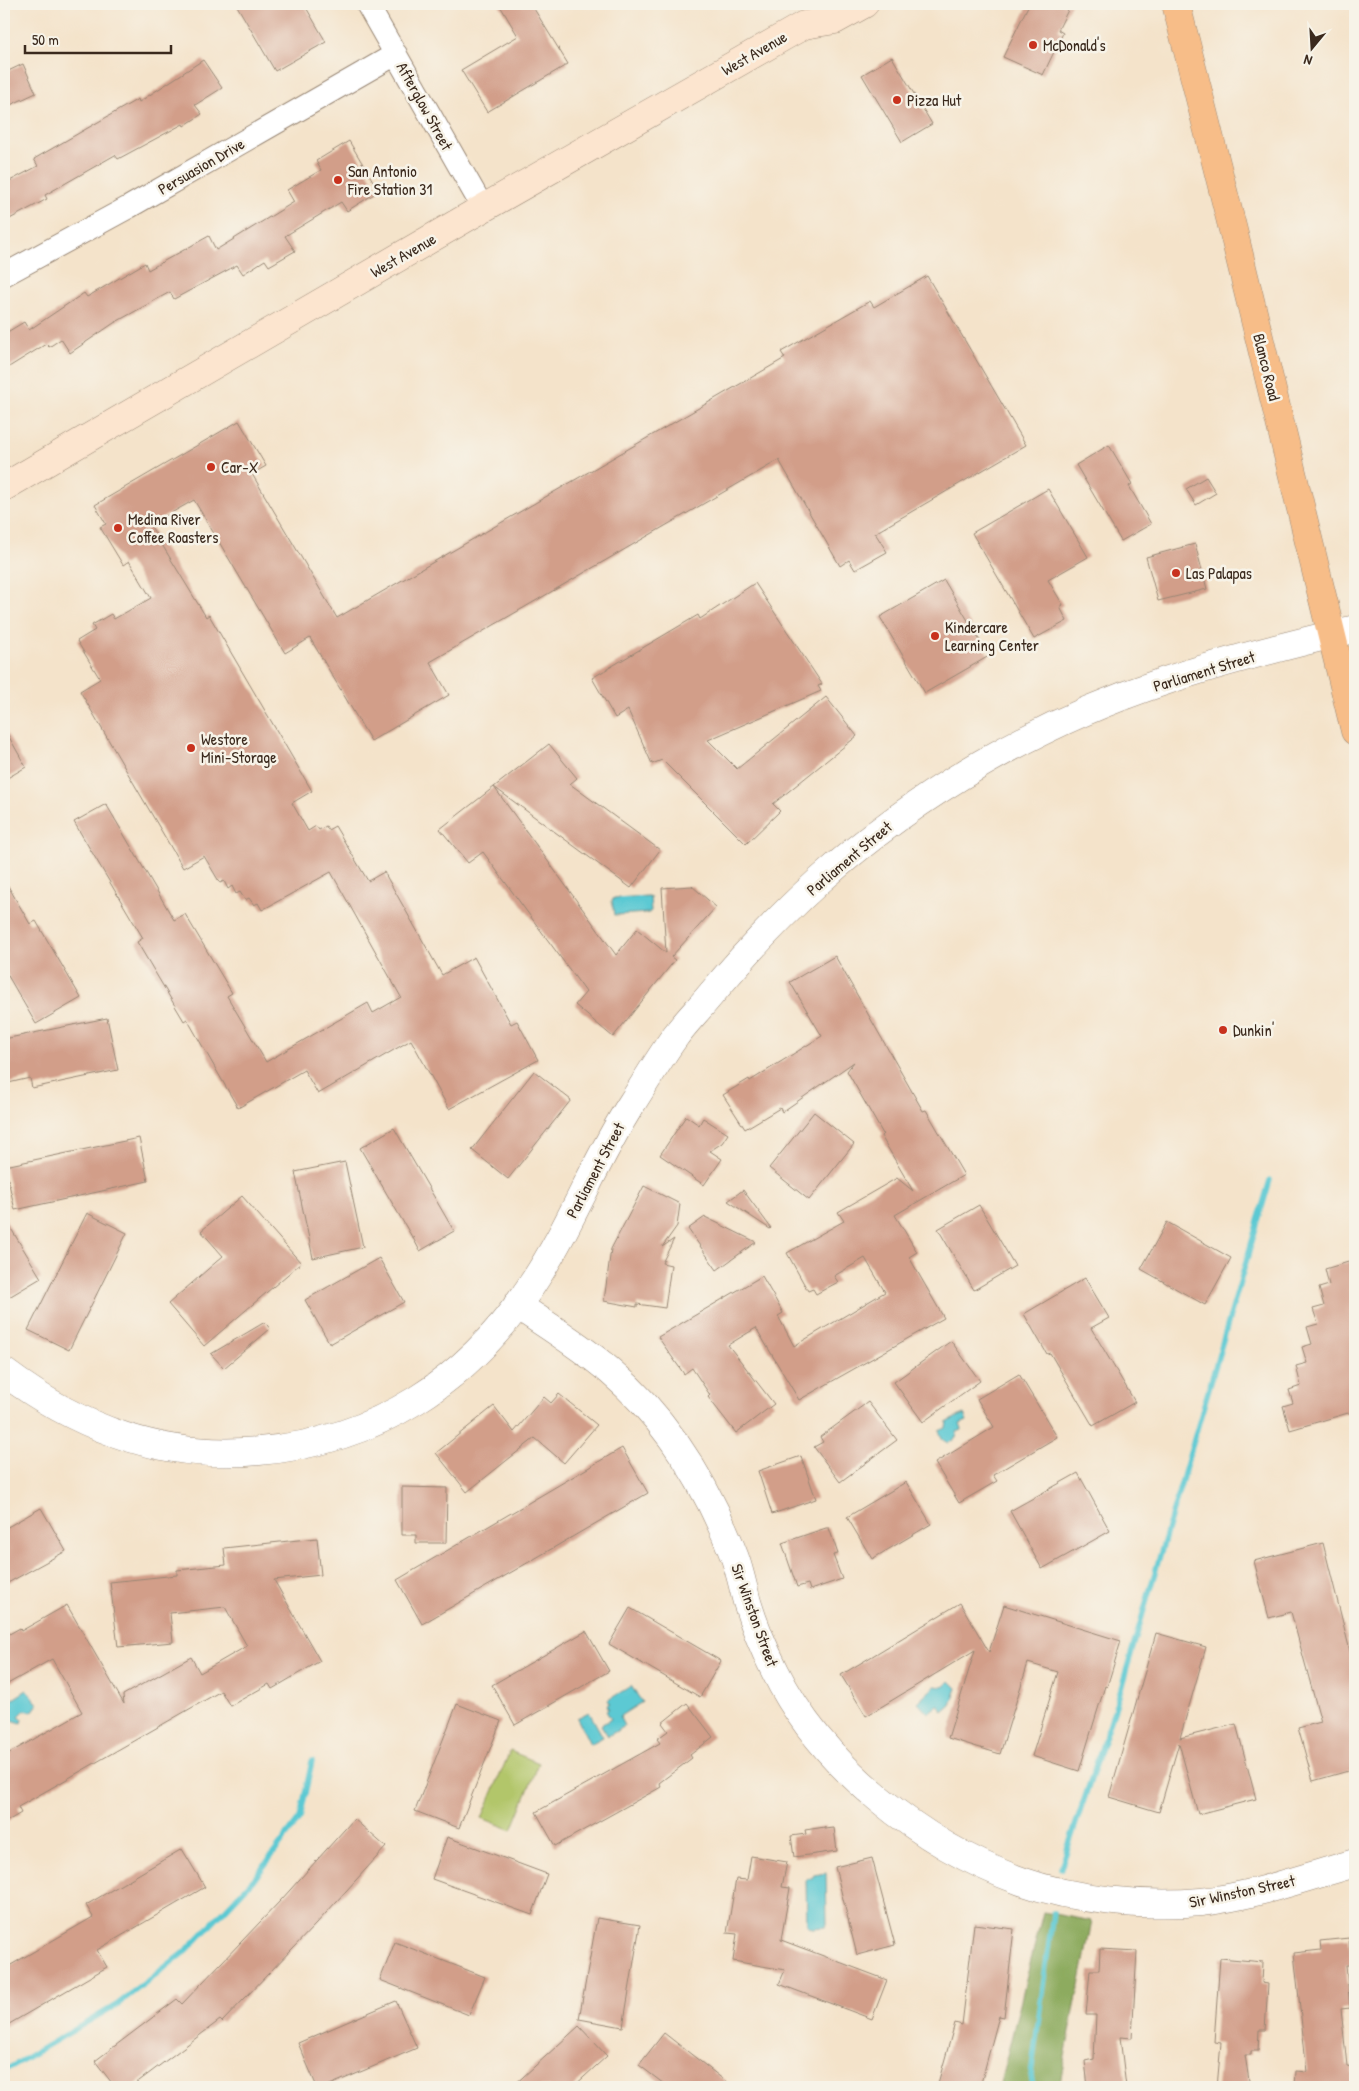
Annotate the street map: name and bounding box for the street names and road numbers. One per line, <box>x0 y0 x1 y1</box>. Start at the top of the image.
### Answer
street label: West Avenue <box>717 25 791 81</box>
street label: Afterglow Street <box>392 58 459 155</box>
street label: Persuasion Drive <box>154 132 249 200</box>
street label: West Avenue <box>366 227 440 283</box>
street label: Blanco Road <box>1248 331 1286 403</box>
street label: Parliament Street <box>1151 645 1258 697</box>
street label: Parliament Street <box>802 815 897 900</box>
street label: Parliament Street <box>561 1118 630 1222</box>
street label: Sir Winston Street <box>726 1561 784 1670</box>
street label: Sir Winston Street <box>1187 1869 1297 1913</box>

